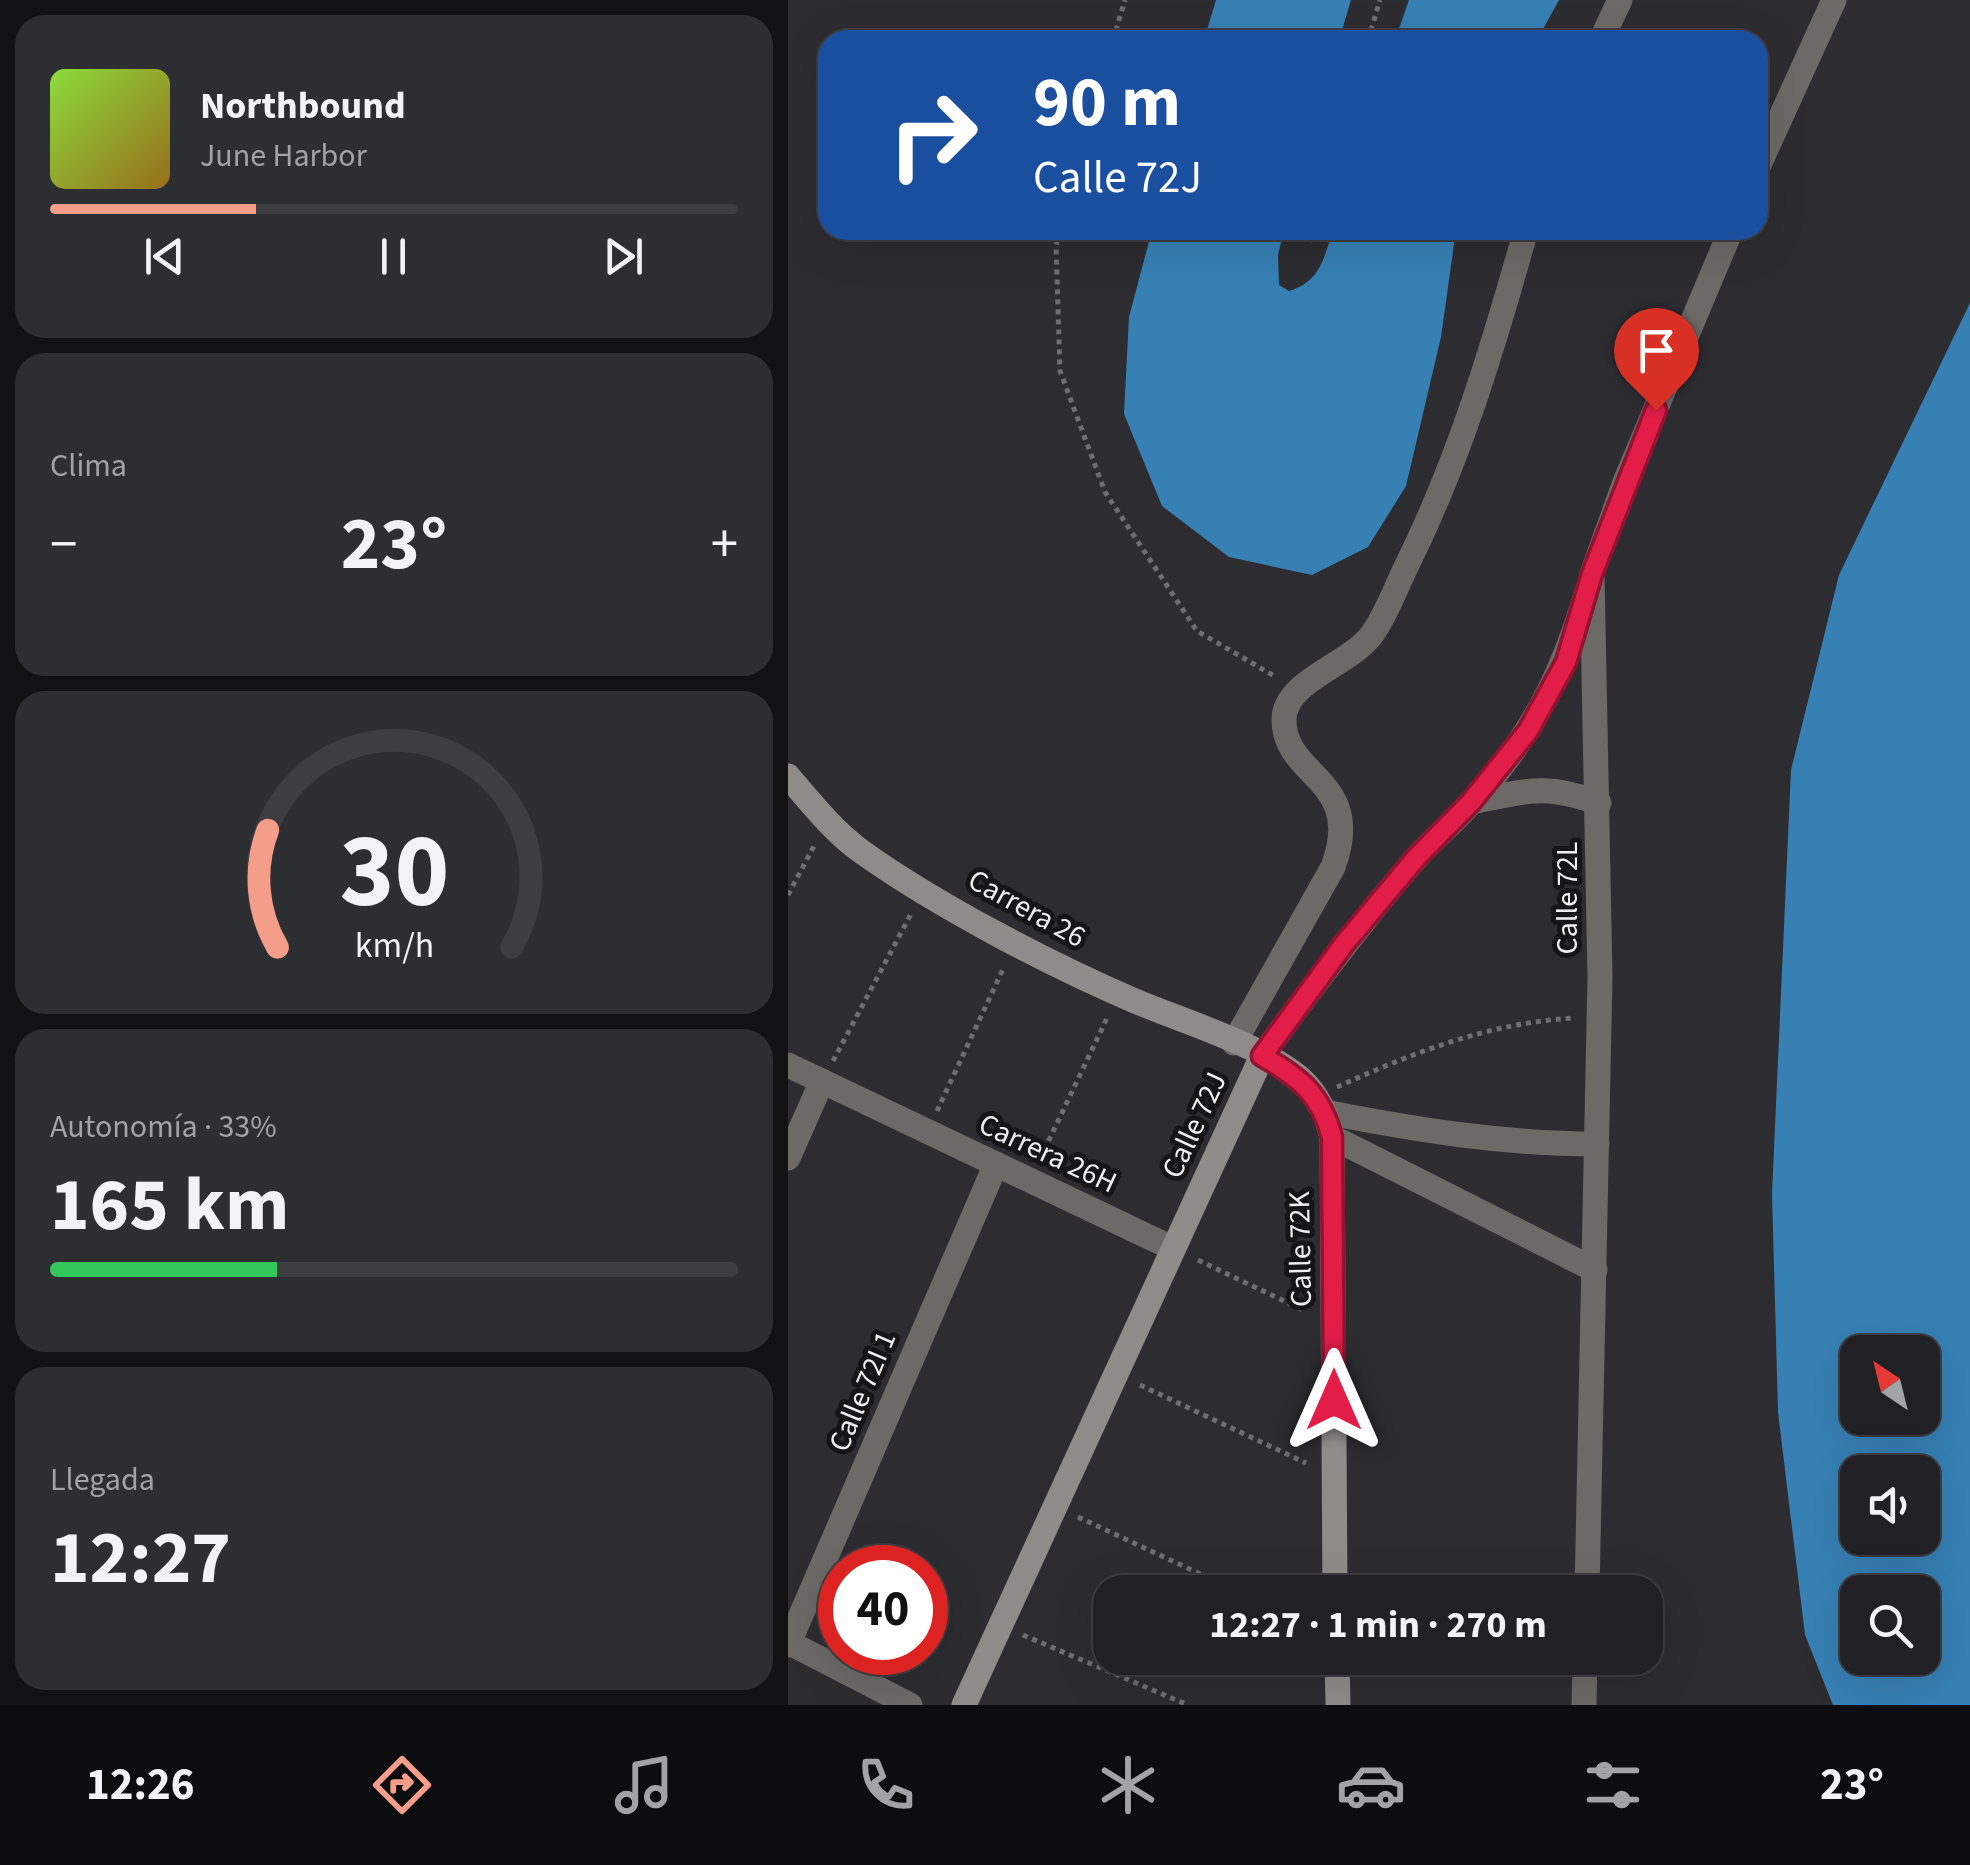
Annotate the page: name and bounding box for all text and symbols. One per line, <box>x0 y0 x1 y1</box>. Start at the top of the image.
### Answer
text: 90 m <box>1033 53 1181 153</box>
icon: right <box>868 70 998 200</box>
text: Northbound <box>200 79 406 133</box>
text: June Harbor <box>200 133 367 179</box>
text: Calle 72J <box>1033 146 1202 210</box>
icon: previous <box>137 229 192 284</box>
icon: pause <box>366 229 421 284</box>
icon: next <box>596 229 651 284</box>
pin <box>1614 308 1699 411</box>
icon: arrive <box>1629 323 1684 378</box>
text: Clima <box>50 443 127 489</box>
text: 23° <box>341 491 447 598</box>
text: − <box>50 506 77 584</box>
text: + <box>711 506 738 584</box>
text: 30 <box>339 799 449 947</box>
street label: Calle 72L <box>1546 842 1589 954</box>
street label: Carrera 26 <box>960 859 1093 958</box>
text: km/h <box>354 920 434 971</box>
street label: Calle 72J <box>1151 1065 1238 1185</box>
street label: Carrera 26H <box>972 1103 1124 1204</box>
text: Autonomía · 33% <box>50 1104 277 1150</box>
text: 165 km <box>50 1152 289 1259</box>
street label: Calle 72K <box>1278 1190 1323 1307</box>
street label: Calle 72I 1 <box>818 1324 907 1458</box>
north arrow <box>1840 1335 1940 1435</box>
map controls <box>1840 1335 1940 1675</box>
position arrow <box>1282 1348 1386 1452</box>
button: sound <box>1840 1455 1940 1555</box>
text: Llegada <box>50 1457 155 1503</box>
text: 12:27 <box>50 1505 231 1612</box>
speed limit sign: 40 <box>818 1545 948 1675</box>
button: search <box>1840 1575 1940 1675</box>
text: 12:27 · 1 min · 270 m <box>1209 1598 1547 1652</box>
icon: directions <box>367 1750 437 1820</box>
icon: music <box>609 1750 679 1820</box>
icon: phone <box>851 1750 921 1820</box>
icon: climate <box>1093 1750 1163 1820</box>
icon: car <box>1336 1750 1406 1820</box>
icon: filters <box>1578 1750 1648 1820</box>
text: 12:26 <box>86 1753 195 1817</box>
text: 23° <box>1820 1753 1884 1817</box>

